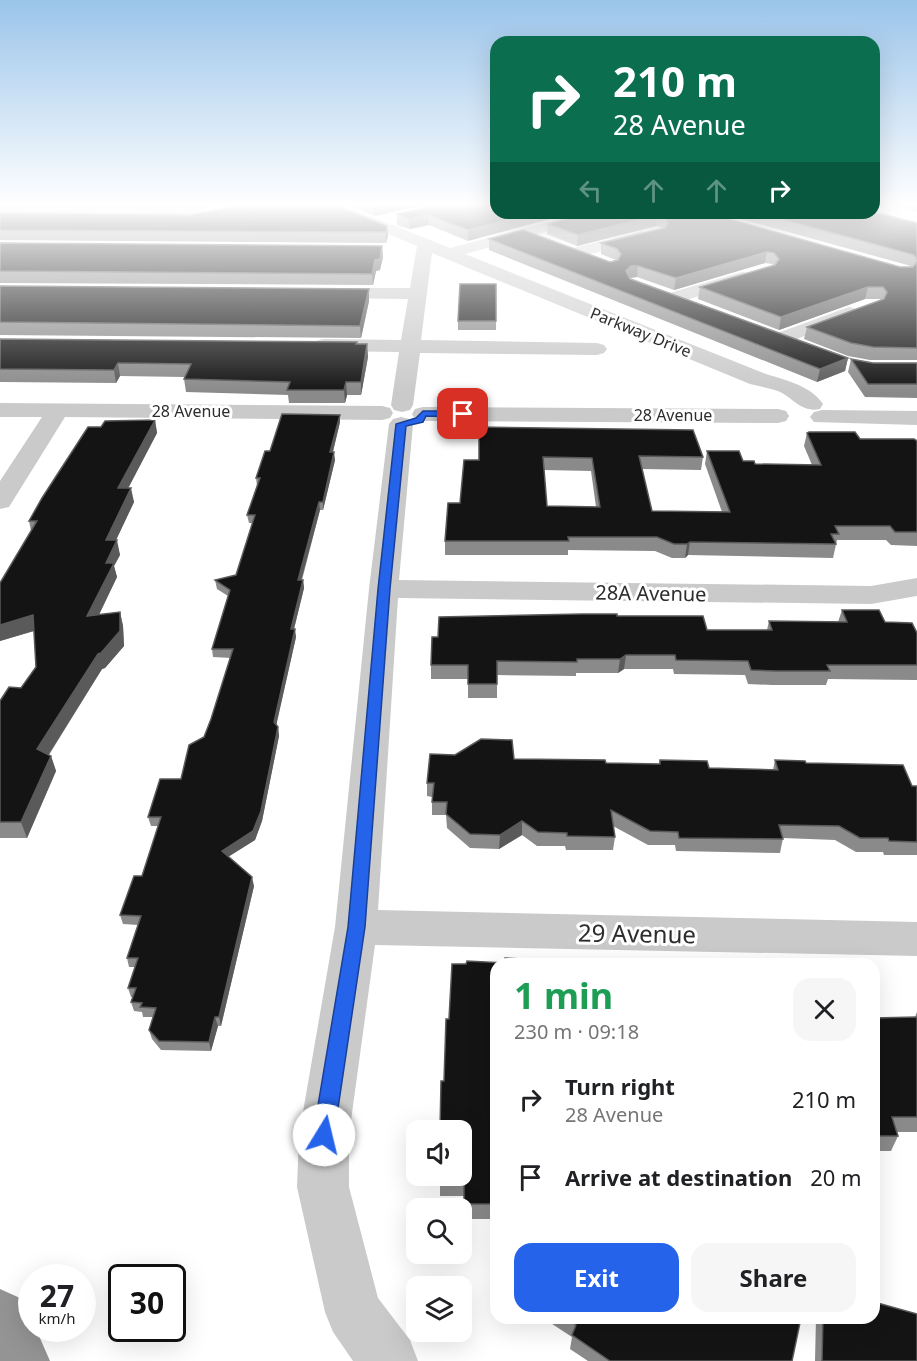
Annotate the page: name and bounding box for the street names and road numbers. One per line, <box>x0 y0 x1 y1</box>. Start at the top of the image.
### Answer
street label: Parkway Drive <box>587 302 695 362</box>
street label: 28 Avenue <box>152 400 230 422</box>
street label: 28 Avenue <box>634 404 712 426</box>
street label: 28A Avenue <box>595 579 707 607</box>
street label: 29 Avenue <box>578 915 696 951</box>

